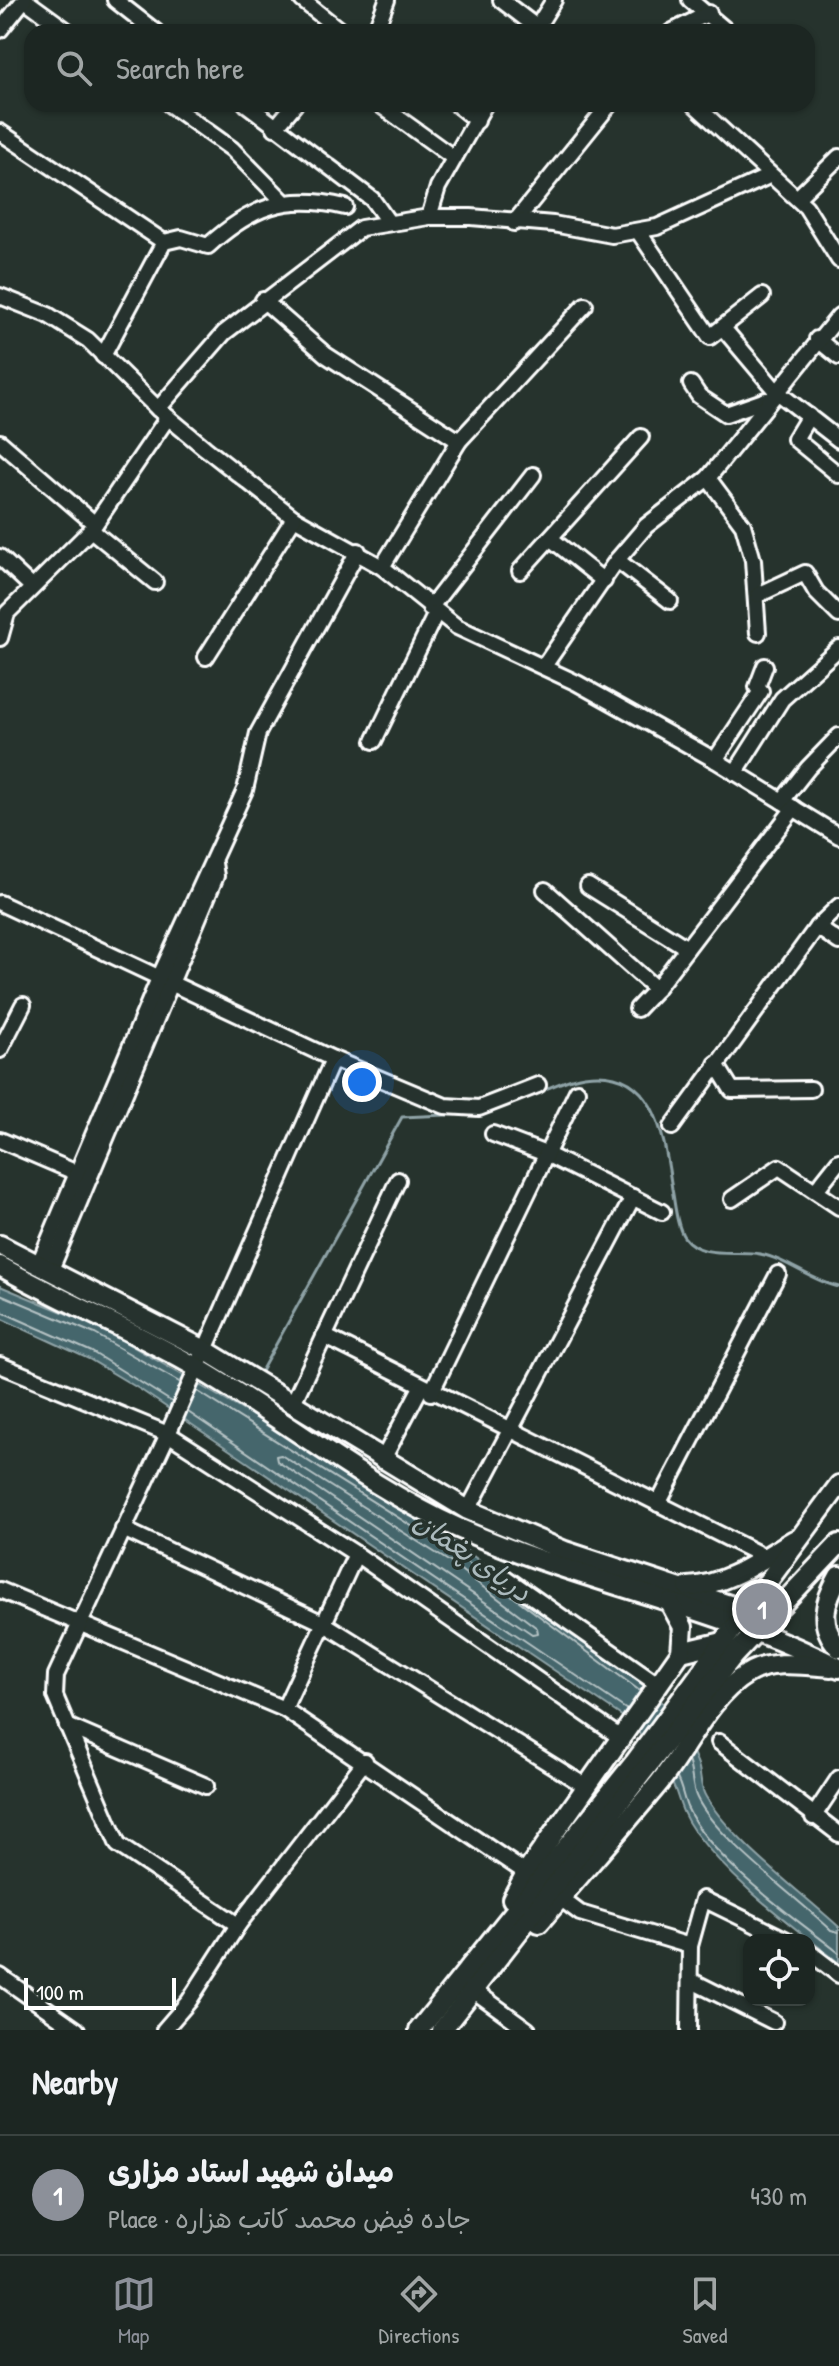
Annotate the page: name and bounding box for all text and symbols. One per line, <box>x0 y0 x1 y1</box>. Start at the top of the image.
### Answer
search box <box>24 24 815 112</box>
icon: search <box>52 46 96 90</box>
text: Search here <box>116 48 244 88</box>
your location <box>342 1062 382 1102</box>
water label: دریای پغمان <box>407 1502 540 1611</box>
pin: 1 <box>736 1579 788 1639</box>
map controls <box>743 1934 815 2006</box>
button: locate <box>743 1934 815 2006</box>
scale bar <box>24 1974 176 2010</box>
text: 100 m <box>36 1977 84 2007</box>
text: Nearby <box>32 2059 118 2105</box>
text: میدان شهید استاد مزاری <box>108 2151 394 2191</box>
text: 1 <box>53 2178 63 2213</box>
text: 430 m <box>750 2178 807 2213</box>
text: Place · جاده فیض محمد کاتب هزاره <box>108 2201 471 2236</box>
tab: Map <box>112 2272 156 2350</box>
tab: Directions <box>379 2272 460 2350</box>
tab: Saved <box>683 2272 727 2350</box>

